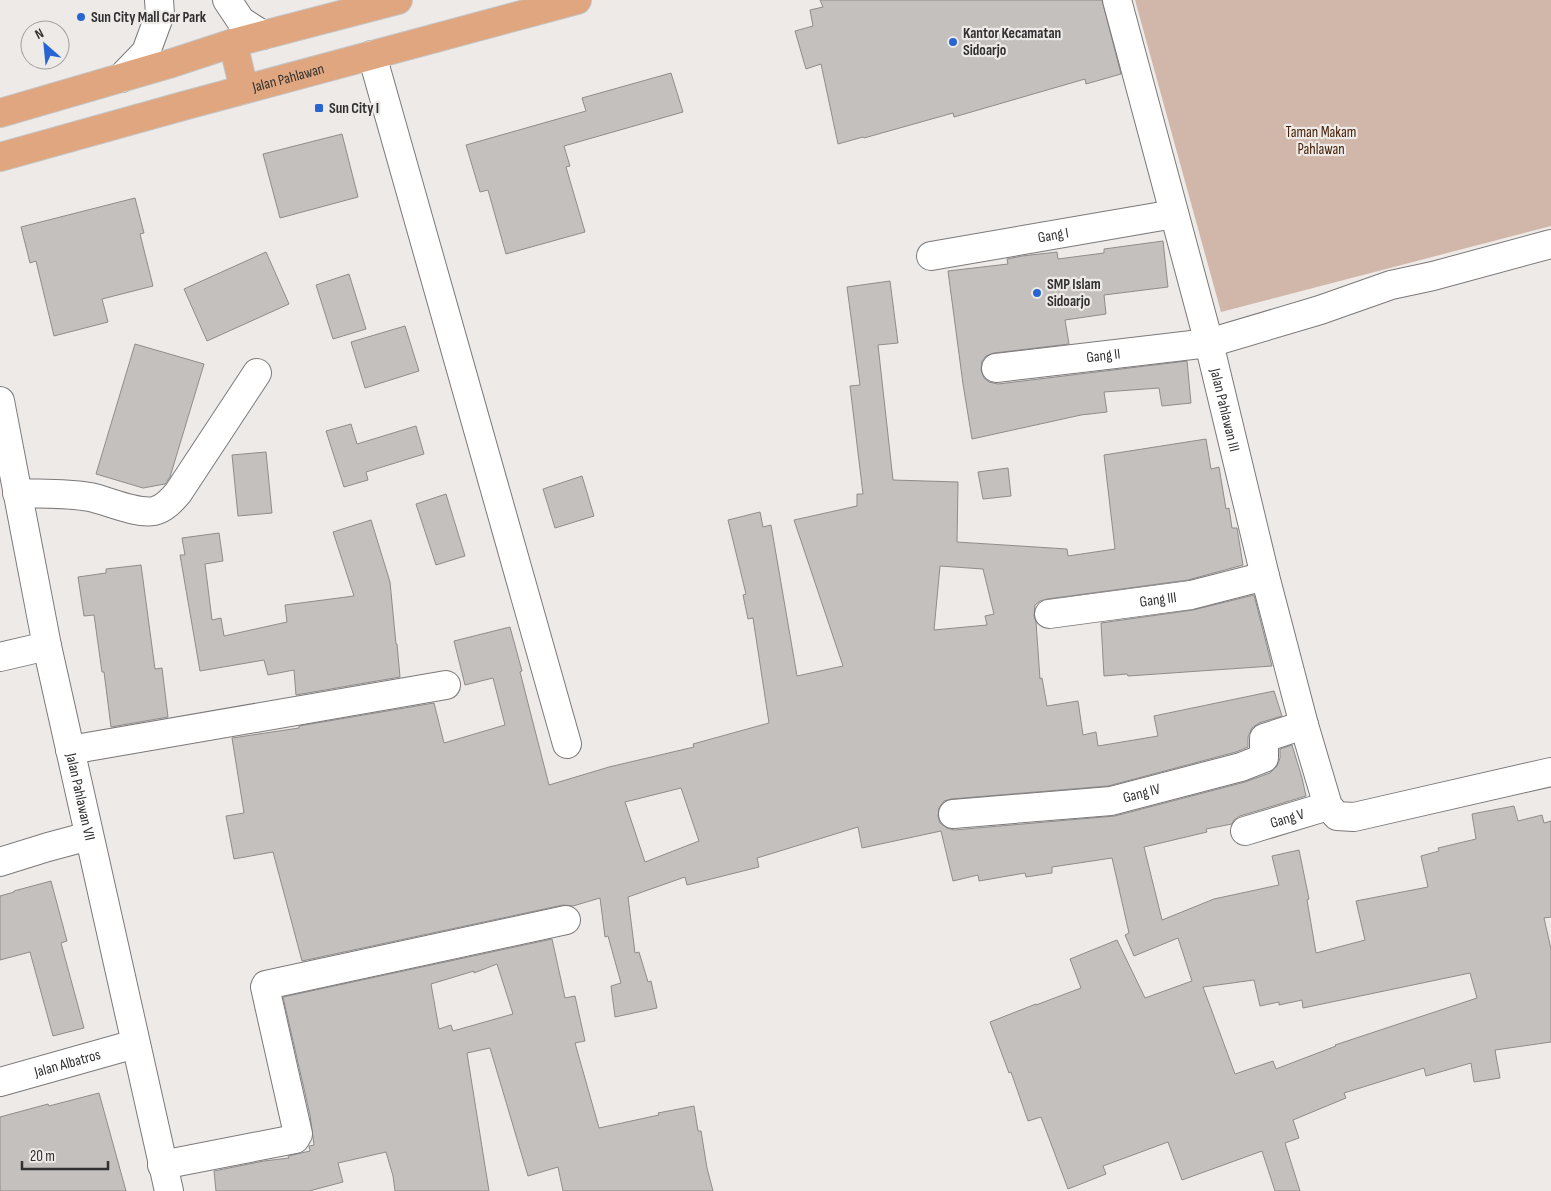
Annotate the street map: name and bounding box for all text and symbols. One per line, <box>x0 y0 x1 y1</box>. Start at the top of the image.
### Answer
place label: Sun City Mall Car Park <box>91 8 207 27</box>
marker: Sun City Mall Car Park <box>75 11 87 23</box>
north arrow <box>20 20 70 70</box>
place label: Kantor Kecamatan Sidoarjo <box>963 24 1061 60</box>
text: N <box>32 25 47 43</box>
marker: Kantor Kecamatan Sidoarjo <box>947 36 959 48</box>
street label: Jalan Pahlawan <box>249 59 326 97</box>
place label: Sun City I <box>329 99 379 118</box>
marker: Sun City I <box>313 102 325 114</box>
park label: Taman Makam Pahlawan <box>1286 123 1356 159</box>
street label: Gang I <box>1036 223 1070 247</box>
place label: SMP Islam Sidoarjo <box>1047 275 1101 311</box>
marker: SMP Islam Sidoarjo <box>1031 287 1043 299</box>
street label: Gang II <box>1085 344 1121 367</box>
street label: Jalan Pahlawan III <box>1205 366 1244 454</box>
street label: Gang III <box>1138 588 1178 612</box>
street label: Jalan Pahlawan VII <box>61 751 99 842</box>
street label: Gang IV <box>1121 779 1162 807</box>
street label: Gang V <box>1268 805 1307 833</box>
street label: Jalan Albatros <box>31 1045 103 1082</box>
scale bar <box>22 1138 109 1170</box>
text: 20 m <box>30 1147 55 1166</box>

